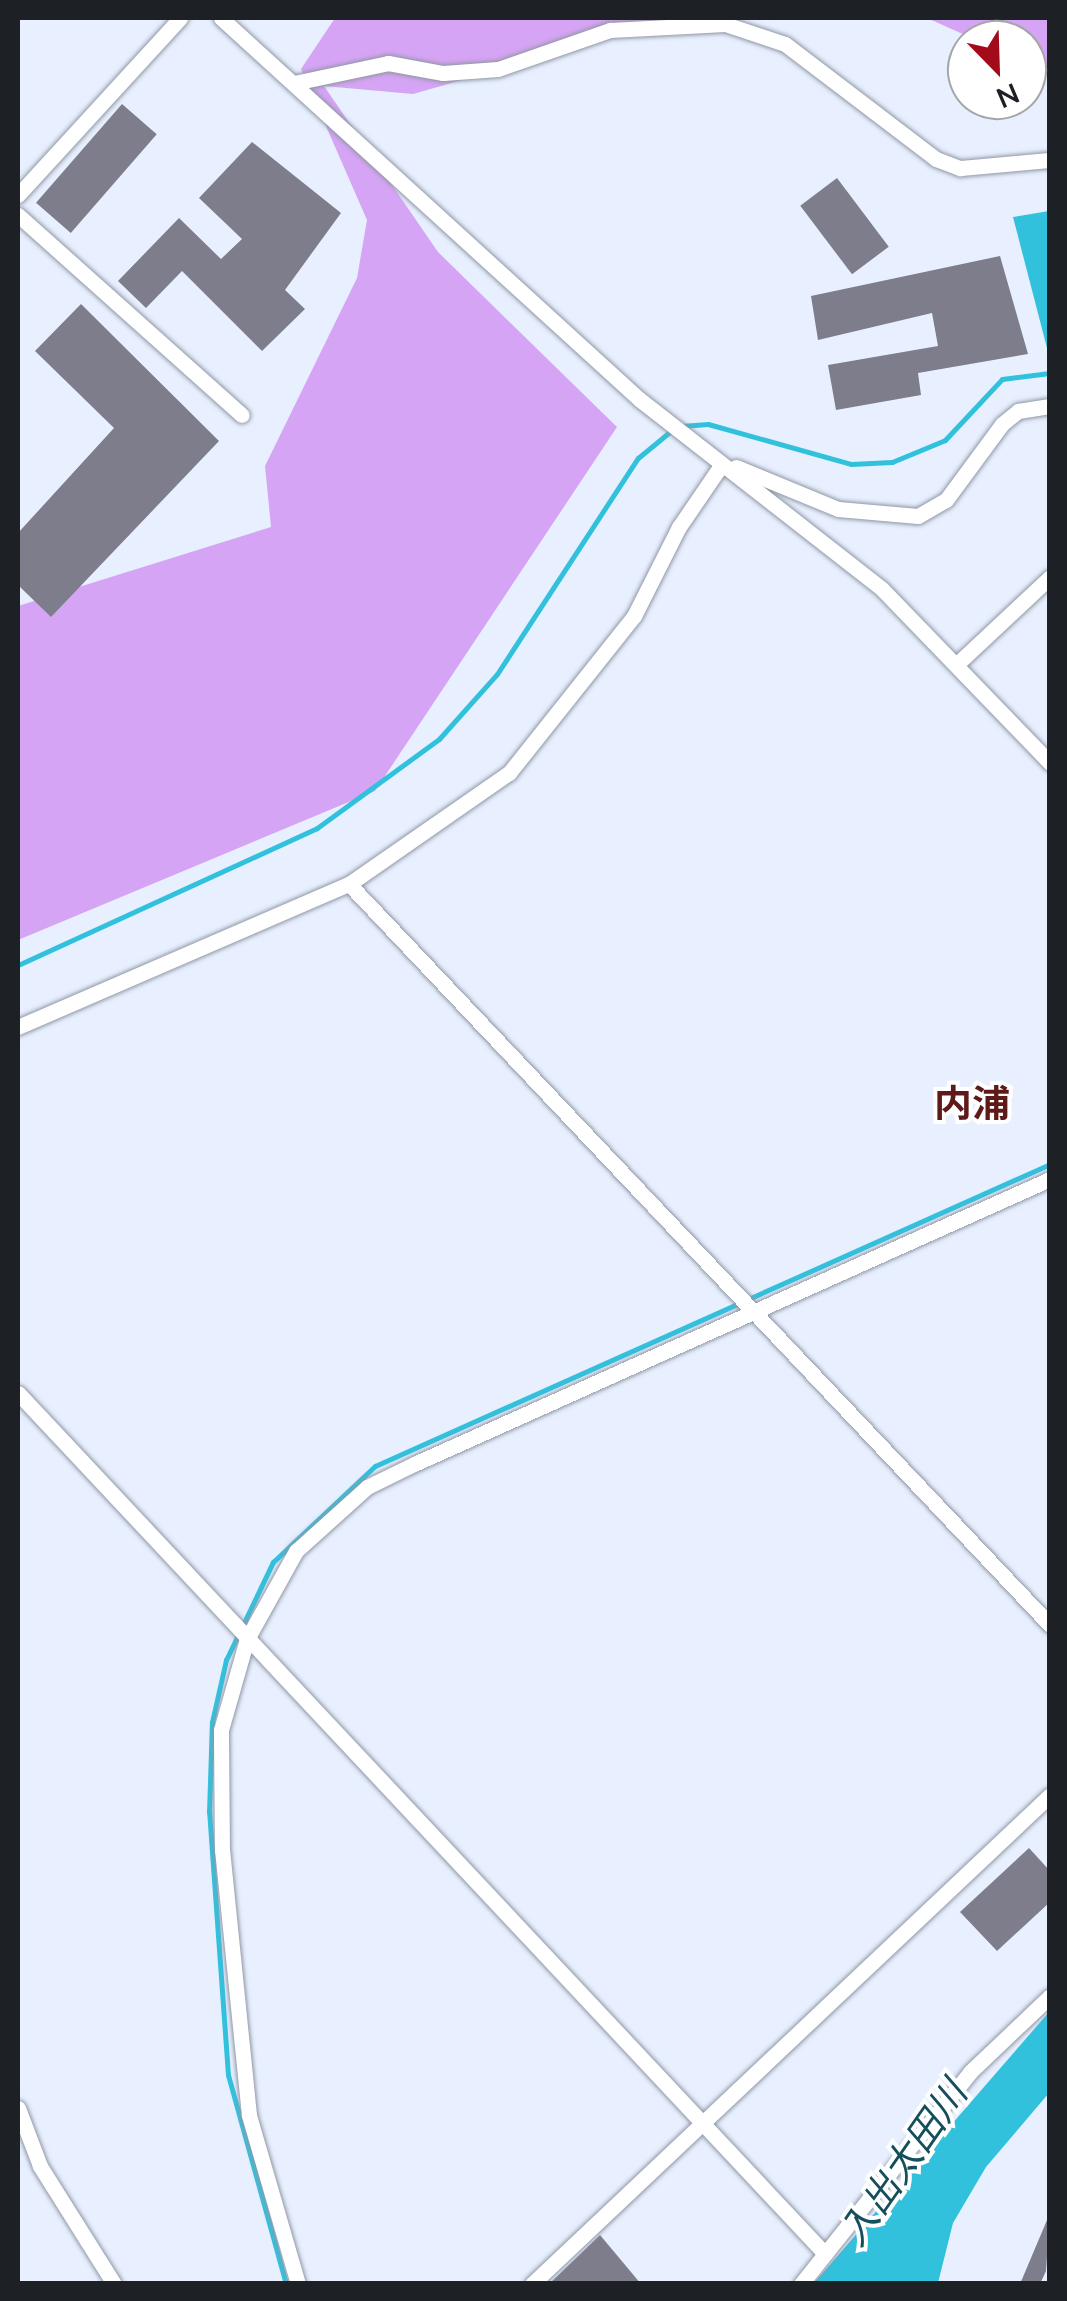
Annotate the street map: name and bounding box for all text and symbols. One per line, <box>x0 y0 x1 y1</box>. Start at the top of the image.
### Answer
north arrow <box>947 20 1047 120</box>
text: N <box>992 76 1025 116</box>
district label: 内浦 <box>934 1081 1010 1127</box>
water label: 入出太田川 <box>830 2072 976 2254</box>

